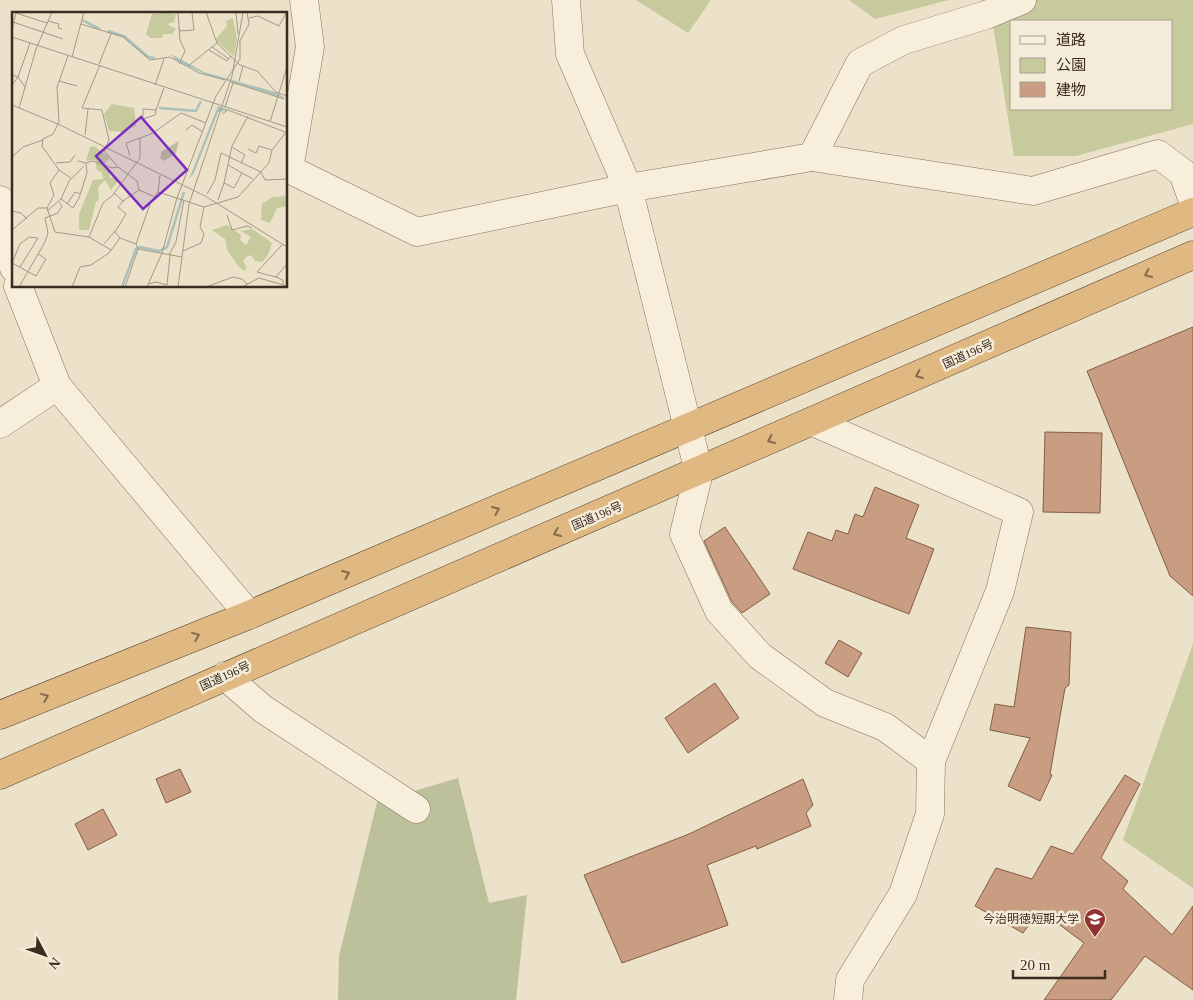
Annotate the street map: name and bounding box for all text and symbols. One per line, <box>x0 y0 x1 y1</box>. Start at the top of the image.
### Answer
inset map <box>12 12 288 288</box>
legend <box>1010 20 1173 110</box>
text: 道路 <box>1056 32 1086 48</box>
text: 公園 <box>1056 57 1086 73</box>
text: 建物 <box>1056 82 1086 98</box>
one-way arrow <box>1144 268 1153 279</box>
street label: 国道196号 <box>940 337 996 371</box>
one-way arrow <box>915 368 924 379</box>
one-way arrow <box>767 434 776 445</box>
street label: 国道196号 <box>569 499 625 533</box>
one-way arrow <box>491 506 500 517</box>
one-way arrow <box>553 526 562 537</box>
one-way arrow <box>341 569 350 580</box>
one-way arrow <box>191 632 200 643</box>
street label: 国道196号 <box>197 659 253 693</box>
one-way arrow <box>40 693 49 703</box>
school or university icon: 今治明徳短期大学 <box>1083 907 1107 938</box>
place label: 今治明徳短期大学 <box>983 912 1079 926</box>
north arrow <box>20 930 70 980</box>
scale bar <box>1013 948 1106 980</box>
text: N <box>45 954 63 972</box>
text: 20 m <box>1020 957 1051 973</box>

